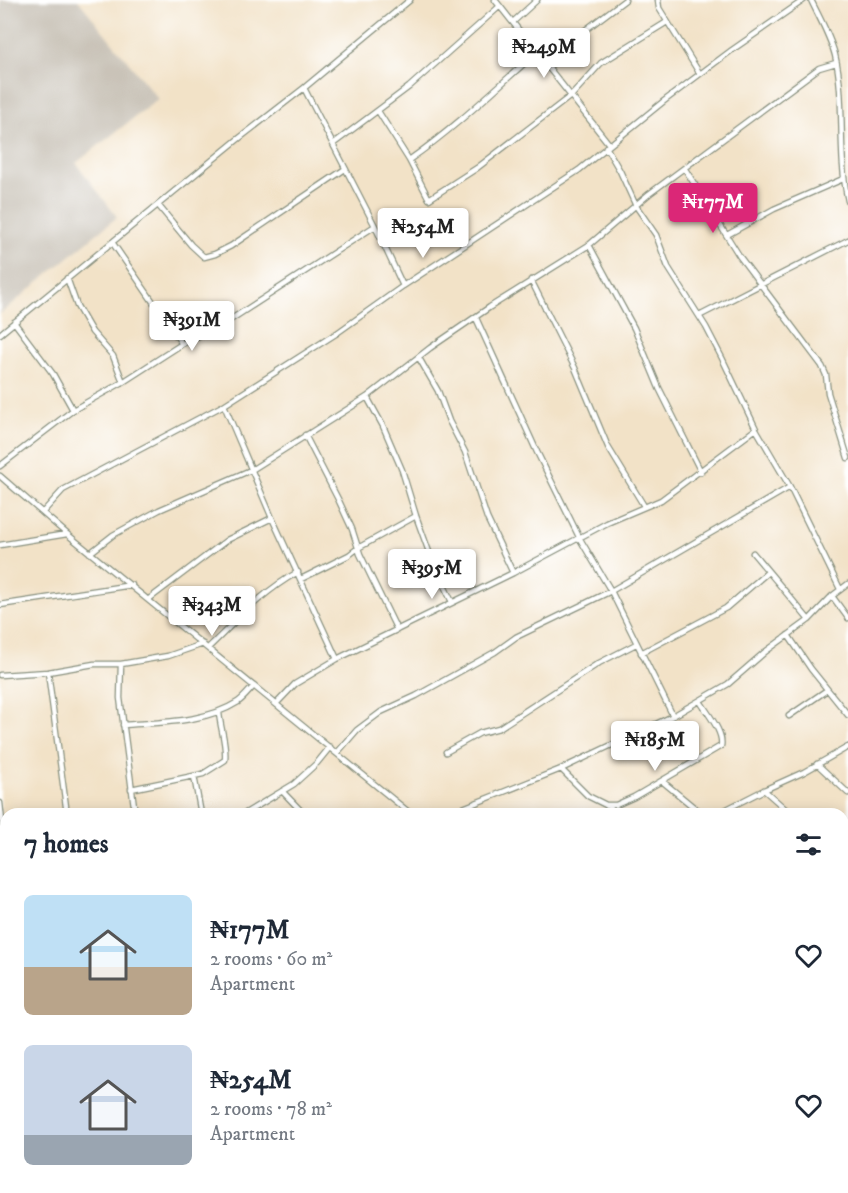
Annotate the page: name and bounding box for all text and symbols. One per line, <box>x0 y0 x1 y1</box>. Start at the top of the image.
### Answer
pin: ₦249M <box>502 28 586 79</box>
text: ₦249M <box>512 35 576 60</box>
pin: ₦177M <box>671 183 755 234</box>
text: ₦177M <box>682 190 744 215</box>
pin: ₦254M <box>381 208 465 259</box>
text: ₦254M <box>392 215 454 240</box>
pin: ₦391M <box>150 301 234 352</box>
text: ₦391M <box>163 308 221 333</box>
pin: ₦395M <box>390 549 474 600</box>
text: ₦395M <box>402 556 462 581</box>
pin: ₦343M <box>170 586 254 637</box>
text: ₦343M <box>182 593 242 618</box>
pin: ₦185M <box>613 721 697 772</box>
text: ₦185M <box>625 728 685 753</box>
text: 7 homes <box>24 828 108 861</box>
icon: filters <box>792 828 825 861</box>
text: ₦177M <box>210 914 290 947</box>
icon: home <box>72 919 144 991</box>
icon: heart <box>792 939 825 972</box>
text: 2 rooms · 60 m² <box>210 947 332 972</box>
text: Apartment <box>210 972 295 997</box>
text: ₦254M <box>210 1064 292 1097</box>
icon: home <box>72 1069 144 1141</box>
icon: heart <box>792 1089 825 1122</box>
text: 2 rooms · 78 m² <box>210 1097 332 1122</box>
text: Apartment <box>210 1122 295 1147</box>

